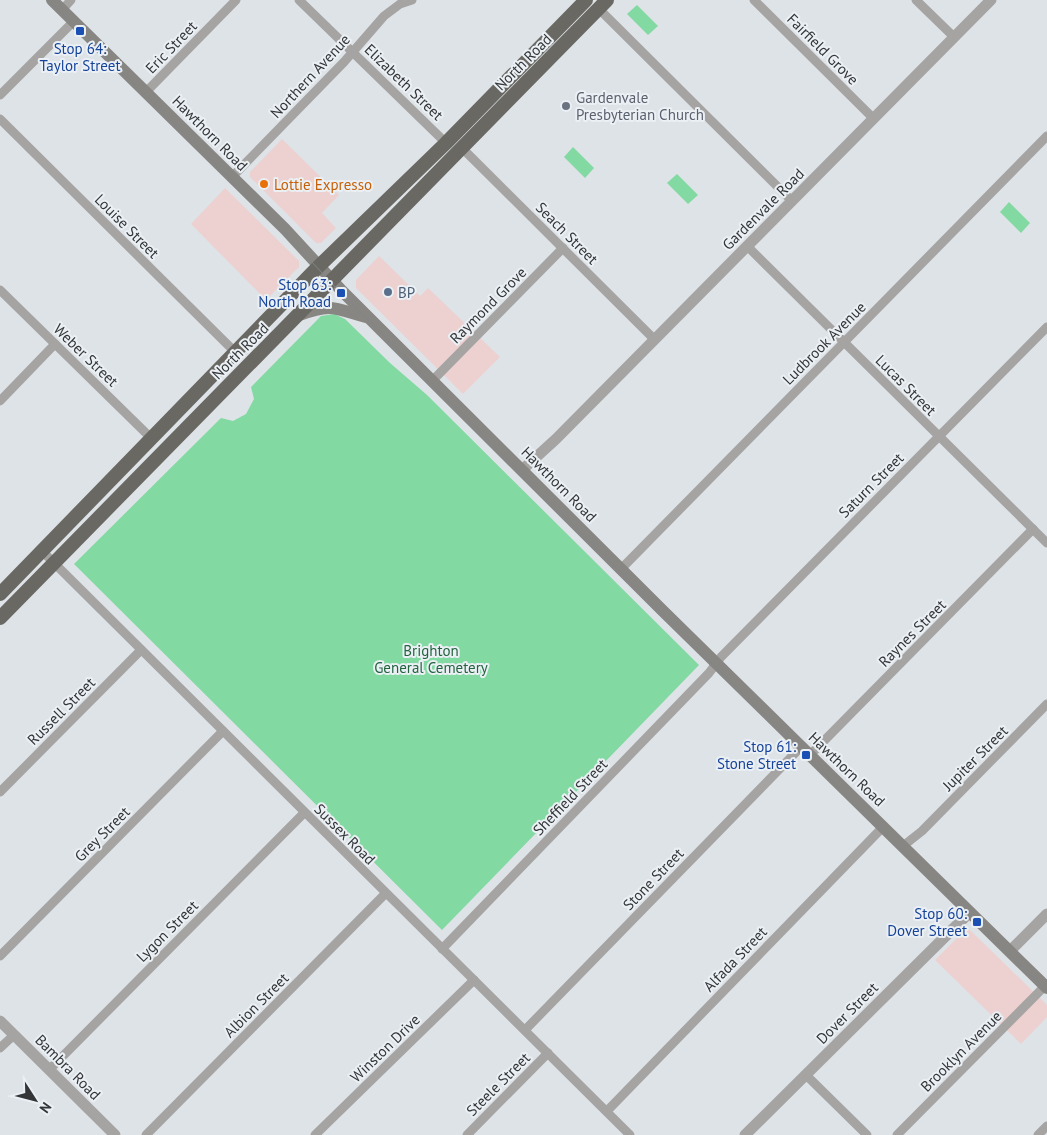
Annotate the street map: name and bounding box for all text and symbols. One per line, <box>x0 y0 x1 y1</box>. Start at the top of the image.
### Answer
street label: Fairfield Grove <box>783 9 863 89</box>
street label: Eric Street <box>141 17 201 77</box>
marker: Stop 64: Taylor Street <box>74 25 86 37</box>
street label: Northern Avenue <box>266 30 354 122</box>
street label: North Road <box>491 30 555 94</box>
place label: Stop 64: Taylor Street <box>39 39 121 75</box>
street label: Elizabeth Street <box>361 40 447 124</box>
place label: Gardenvale Presbyterian Church <box>576 88 704 124</box>
street label: Hawthorn Road <box>168 91 252 175</box>
marker: Gardenvale Presbyterian Church <box>560 100 572 112</box>
street label: Gardenvale Road <box>718 164 808 254</box>
place label: Lottie Expresso <box>274 175 372 194</box>
marker: Lottie Expresso <box>258 178 270 190</box>
street label: Louise Street <box>91 190 163 262</box>
street label: Seach Street <box>532 198 602 268</box>
street label: Raymond Grove <box>446 263 530 347</box>
place label: Stop 63: North Road <box>258 275 332 311</box>
place label: BP <box>398 283 415 302</box>
marker: BP <box>382 286 394 298</box>
marker: Stop 63: North Road <box>335 287 347 299</box>
street label: Ludbrook Avenue <box>778 297 870 389</box>
street label: Weber Street <box>50 319 122 391</box>
street label: North Road <box>208 319 272 383</box>
street label: Lucas Street <box>872 351 940 419</box>
street label: Hawthorn Road <box>517 442 601 526</box>
street label: Saturn Street <box>835 449 907 521</box>
street label: Raynes Street <box>874 595 950 671</box>
park label: Brighton General Cemetery <box>374 641 488 677</box>
street label: Russell Street <box>23 673 99 749</box>
street label: Jupiter Street <box>938 721 1012 795</box>
street label: Hawthorn Road <box>805 728 889 810</box>
place label: Stop 61: Stone Street <box>717 737 797 773</box>
marker: Stop 61: Stone Street <box>800 749 812 761</box>
street label: Sheffield Street <box>529 755 611 839</box>
street label: Sussex Road <box>310 799 380 869</box>
street label: Grey Street <box>70 802 134 866</box>
street label: Stone Street <box>619 844 687 914</box>
street label: Lygon Street <box>132 896 202 966</box>
place label: Stop 60: Dover Street <box>887 904 968 940</box>
marker: Stop 60: Dover Street <box>971 916 983 928</box>
street label: Alfada Street <box>699 922 771 996</box>
street label: Albion Street <box>220 969 292 1041</box>
street label: Dover Street <box>812 978 882 1048</box>
street label: Brooklyn Avenue <box>916 1006 1006 1096</box>
street label: Winston Drive <box>346 1010 424 1086</box>
street label: Bambra Road <box>31 1030 105 1104</box>
street label: Steele Street <box>462 1048 534 1120</box>
north arrow <box>10 1075 60 1125</box>
text: N <box>36 1099 56 1117</box>

